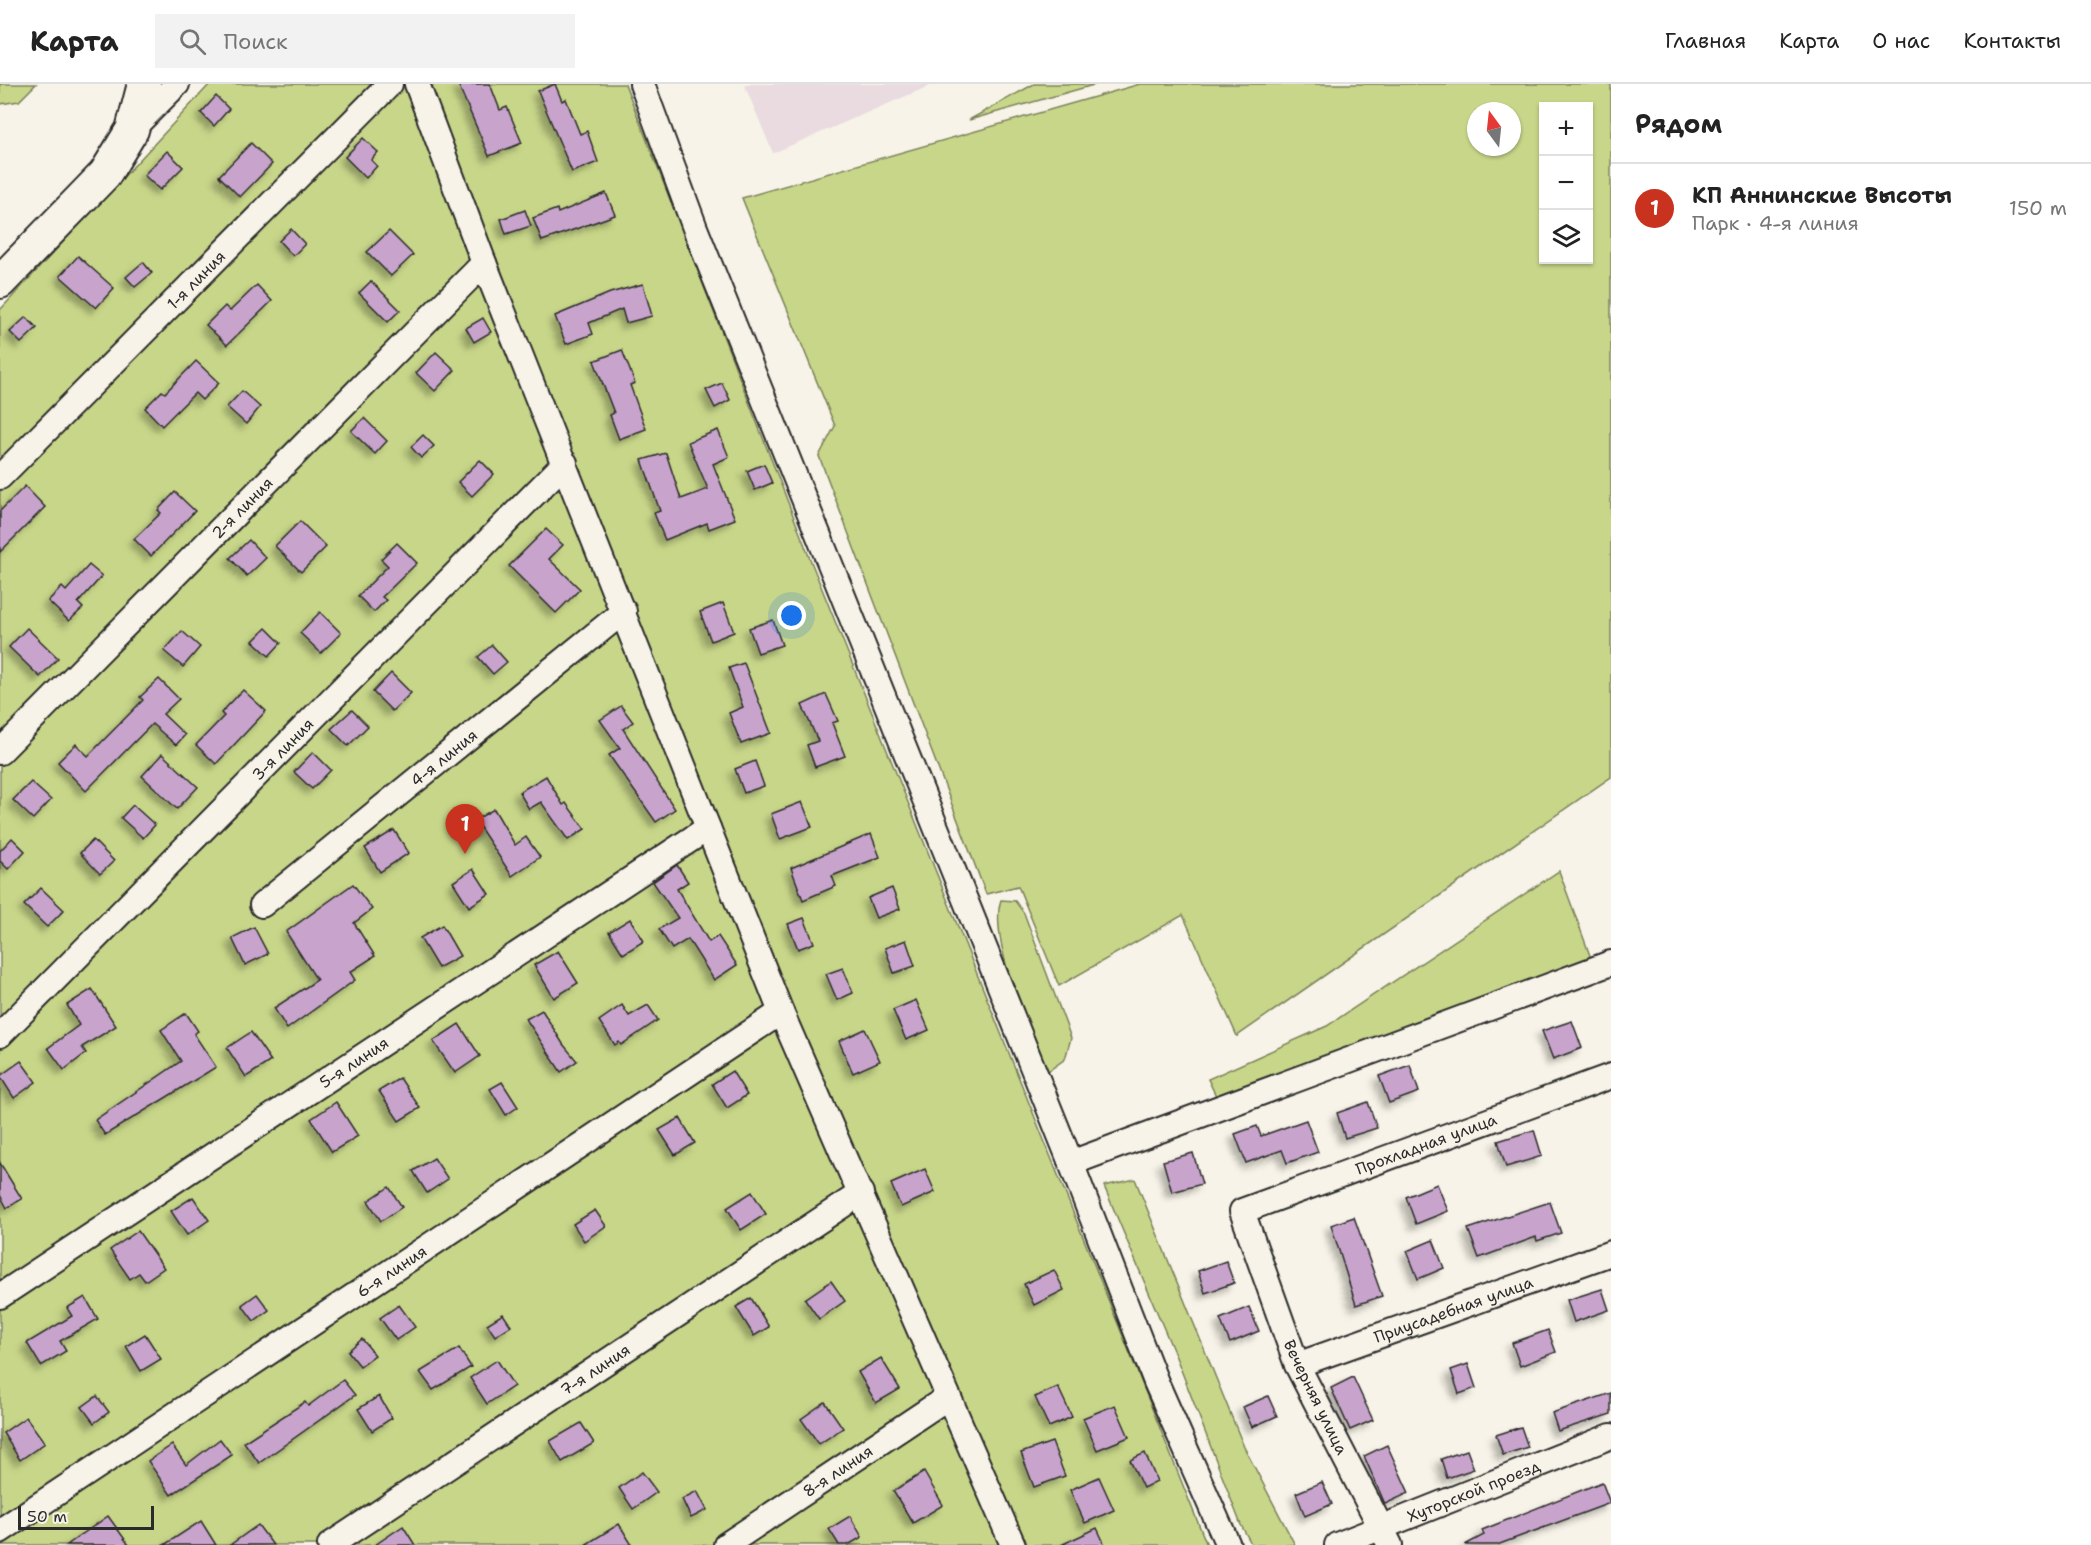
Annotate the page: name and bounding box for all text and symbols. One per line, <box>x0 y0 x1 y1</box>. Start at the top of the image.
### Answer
search box <box>155 14 575 68</box>
text: Карта <box>30 22 119 60</box>
icon: search <box>176 25 209 58</box>
text: Поиск <box>224 27 288 56</box>
text: Главная <box>1665 27 1746 55</box>
text: Карта <box>1779 27 1839 55</box>
text: О нас <box>1872 27 1930 55</box>
text: Контакты <box>1963 27 2061 55</box>
north arrow <box>1467 102 1521 156</box>
map controls <box>1539 102 1593 264</box>
button: + <box>1539 102 1593 156</box>
text: Рядом <box>1635 106 1722 141</box>
button: − <box>1539 156 1593 210</box>
text: КП Аннинские Высоты <box>1692 181 1952 210</box>
text: 1 <box>1650 195 1659 221</box>
text: 150 m <box>2009 195 2067 221</box>
button: layers <box>1539 210 1593 264</box>
text: Парк · 4-я линия <box>1692 210 1859 236</box>
street label: 1-я линия <box>162 246 230 314</box>
street label: 2-я линия <box>207 472 278 543</box>
your location <box>777 601 806 630</box>
street label: 3-я линия <box>247 714 318 785</box>
street label: 4-я линия <box>406 724 482 791</box>
pin: 1 <box>446 804 484 854</box>
street label: 5-я линия <box>315 1032 393 1093</box>
street label: Прохладная улица <box>1353 1109 1500 1180</box>
street label: 6-я линия <box>353 1240 431 1302</box>
street label: Приусадебная улица <box>1371 1272 1536 1348</box>
street label: Вечерняя улица <box>1279 1336 1352 1458</box>
street label: 7-я линия <box>556 1339 634 1400</box>
street label: 8-я линия <box>799 1440 877 1502</box>
street label: Хуторской проезд <box>1404 1455 1543 1527</box>
scale bar <box>18 1503 154 1530</box>
text: 50 m <box>27 1506 67 1527</box>

